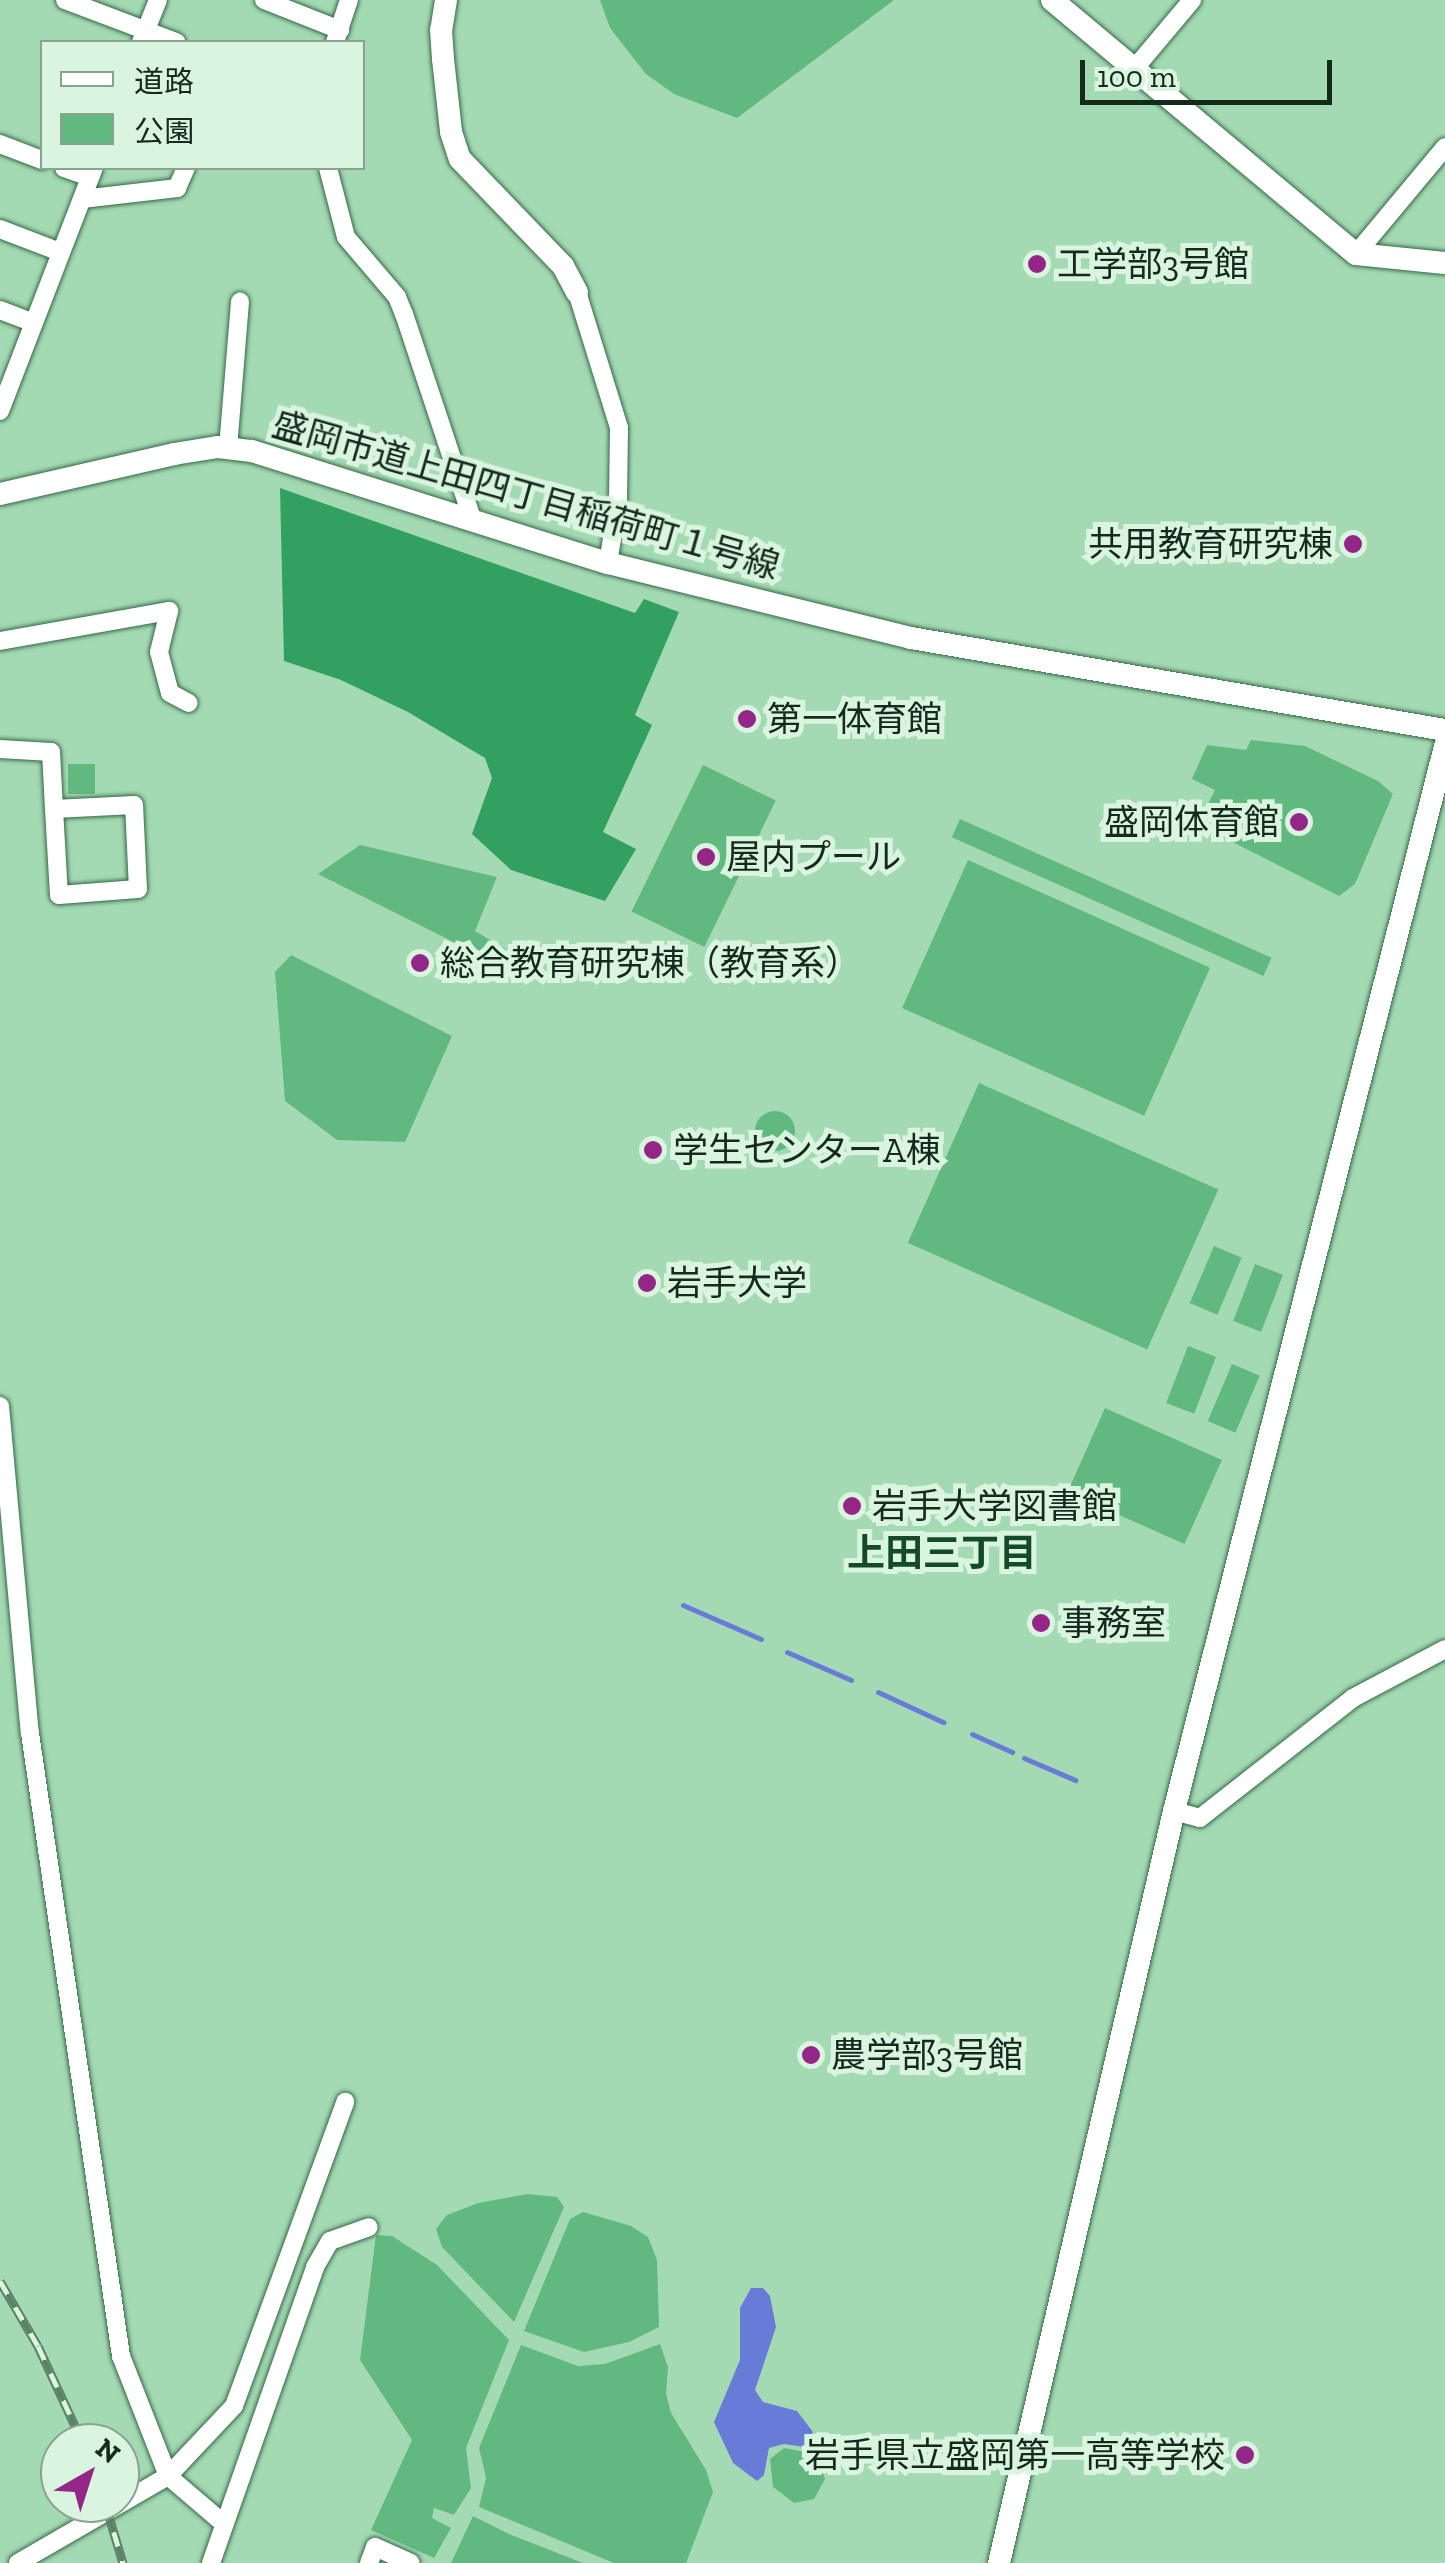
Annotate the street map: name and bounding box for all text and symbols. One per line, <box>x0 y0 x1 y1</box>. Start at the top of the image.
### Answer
legend <box>40 40 365 170</box>
scale bar <box>1085 40 1338 102</box>
text: 100 m <box>1097 59 1176 95</box>
text: 道路 <box>134 64 194 100</box>
text: 公園 <box>134 114 194 150</box>
place label: 工学部3号館 <box>1057 243 1249 285</box>
marker: 工学部3号館 <box>1026 253 1048 275</box>
street label: 盛岡市道上田四丁目稲荷町１号線 <box>268 402 784 588</box>
place label: 共用教育研究棟 <box>1088 523 1333 565</box>
marker: 共用教育研究棟 <box>1342 533 1364 555</box>
place label: 第一体育館 <box>767 698 942 740</box>
marker: 第一体育館 <box>736 708 758 730</box>
place label: 盛岡体育館 <box>1104 801 1279 843</box>
marker: 盛岡体育館 <box>1288 811 1310 833</box>
place label: 屋内プール <box>726 836 901 878</box>
marker: 屋内プール <box>695 846 717 868</box>
place label: 総合教育研究棟（教育系） <box>440 942 860 984</box>
marker: 総合教育研究棟（教育系） <box>409 952 431 974</box>
place label: 学生センターA棟 <box>673 1129 941 1171</box>
marker: 学生センターA棟 <box>642 1139 664 1161</box>
place label: 岩手大学 <box>667 1262 807 1304</box>
marker: 岩手大学 <box>636 1272 658 1294</box>
place label: 岩手大学図書館 <box>872 1485 1117 1527</box>
marker: 岩手大学図書館 <box>841 1495 863 1517</box>
district label: 上田三丁目 <box>847 1531 1037 1577</box>
place label: 事務室 <box>1061 1602 1166 1644</box>
marker: 事務室 <box>1030 1612 1052 1634</box>
place label: 農学部3号館 <box>831 2034 1023 2076</box>
marker: 農学部3号館 <box>800 2044 822 2066</box>
north arrow <box>40 2423 140 2523</box>
text: N <box>89 2431 127 2470</box>
place label: 岩手県立盛岡第一高等学校 <box>805 2434 1225 2476</box>
marker: 岩手県立盛岡第一高等学校 <box>1234 2444 1256 2466</box>

